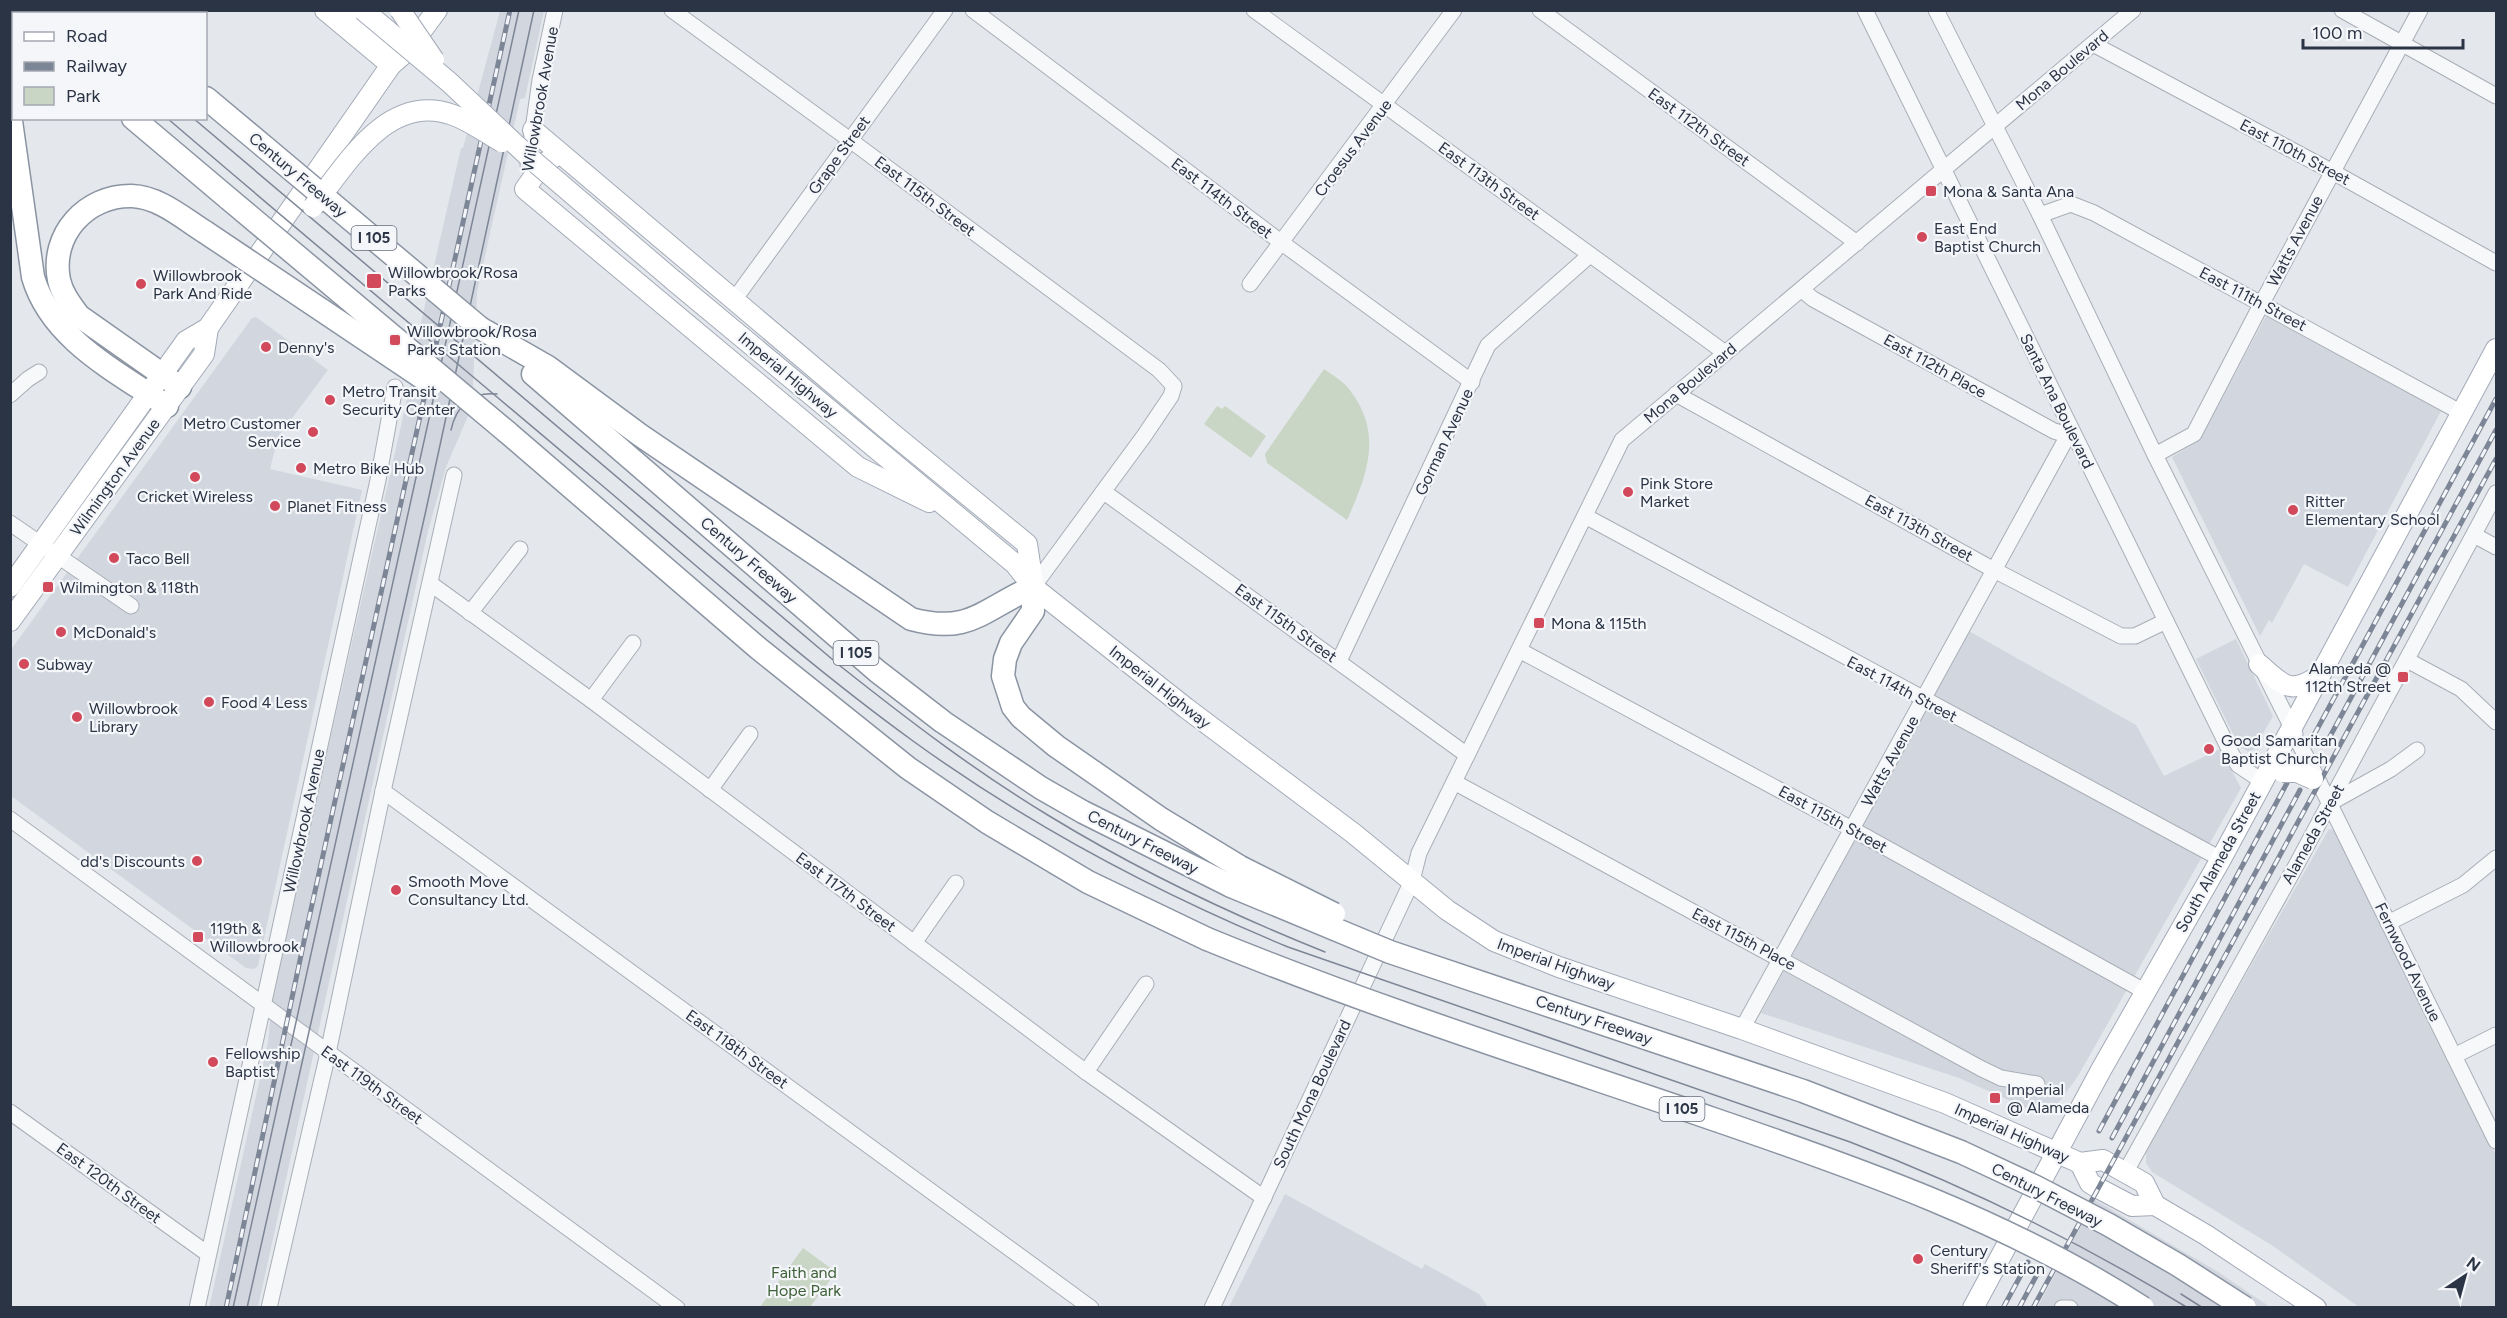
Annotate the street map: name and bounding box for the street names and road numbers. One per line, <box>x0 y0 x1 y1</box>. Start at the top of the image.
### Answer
street label: Willowbrook Avenue <box>518 25 562 173</box>
street label: Mona Boulevard <box>2012 26 2112 114</box>
street label: East 112th Street <box>1644 84 1754 170</box>
street label: Croesus Avenue <box>1310 95 1396 200</box>
street label: Grape Street <box>804 112 874 198</box>
street label: East 110th Street <box>2237 115 2353 189</box>
street label: Century Freeway <box>245 129 351 222</box>
street label: East 113th Street <box>1435 138 1543 224</box>
street label: East 115th Street <box>871 152 979 240</box>
street label: East 114th Street <box>1168 154 1276 242</box>
street label: Watts Avenue <box>2263 192 2327 290</box>
road number: I 105 <box>352 226 397 250</box>
street label: East 111th Street <box>2196 263 2310 335</box>
street label: Imperial Highway <box>735 328 842 422</box>
street label: East 112th Place <box>1880 330 1990 402</box>
street label: Santa Ana Boulevard <box>2016 330 2098 472</box>
street label: Mona Boulevard <box>1640 339 1740 427</box>
street label: Gorman Avenue <box>1411 385 1477 498</box>
street label: Wilmington Avenue <box>66 414 164 539</box>
street label: East 113th Street <box>1862 490 1976 566</box>
street label: Century Freeway <box>697 513 802 608</box>
street label: East 115th Street <box>1231 580 1341 666</box>
road number: I 105 <box>834 641 878 665</box>
street label: Imperial Highway <box>1105 641 1215 733</box>
street label: East 114th Street <box>1844 652 1960 726</box>
street label: Watts Avenue <box>1857 712 1923 810</box>
street label: Willowbrook Avenue <box>279 747 329 895</box>
street label: East 115th Street <box>1775 781 1891 857</box>
street label: Alameda Street <box>2278 781 2348 887</box>
street label: South Alameda Street <box>2171 788 2265 936</box>
street label: Century Freeway <box>1084 806 1202 878</box>
street label: East 117th Street <box>792 848 900 936</box>
street label: Fernwood Avenue <box>2371 899 2445 1025</box>
street label: East 115th Place <box>1689 904 1799 974</box>
street label: Imperial Highway <box>1495 934 1618 994</box>
street label: Century Freeway <box>1533 991 1655 1049</box>
street label: East 118th Street <box>682 1006 792 1092</box>
street label: South Mona Boulevard <box>1269 1017 1355 1171</box>
street label: East 119th Street <box>317 1042 427 1128</box>
road number: I 105 <box>1660 1097 1704 1121</box>
street label: Imperial Highway <box>1952 1099 2073 1167</box>
street label: East 120th Street <box>53 1139 165 1227</box>
street label: Century Freeway <box>1988 1159 2106 1231</box>

